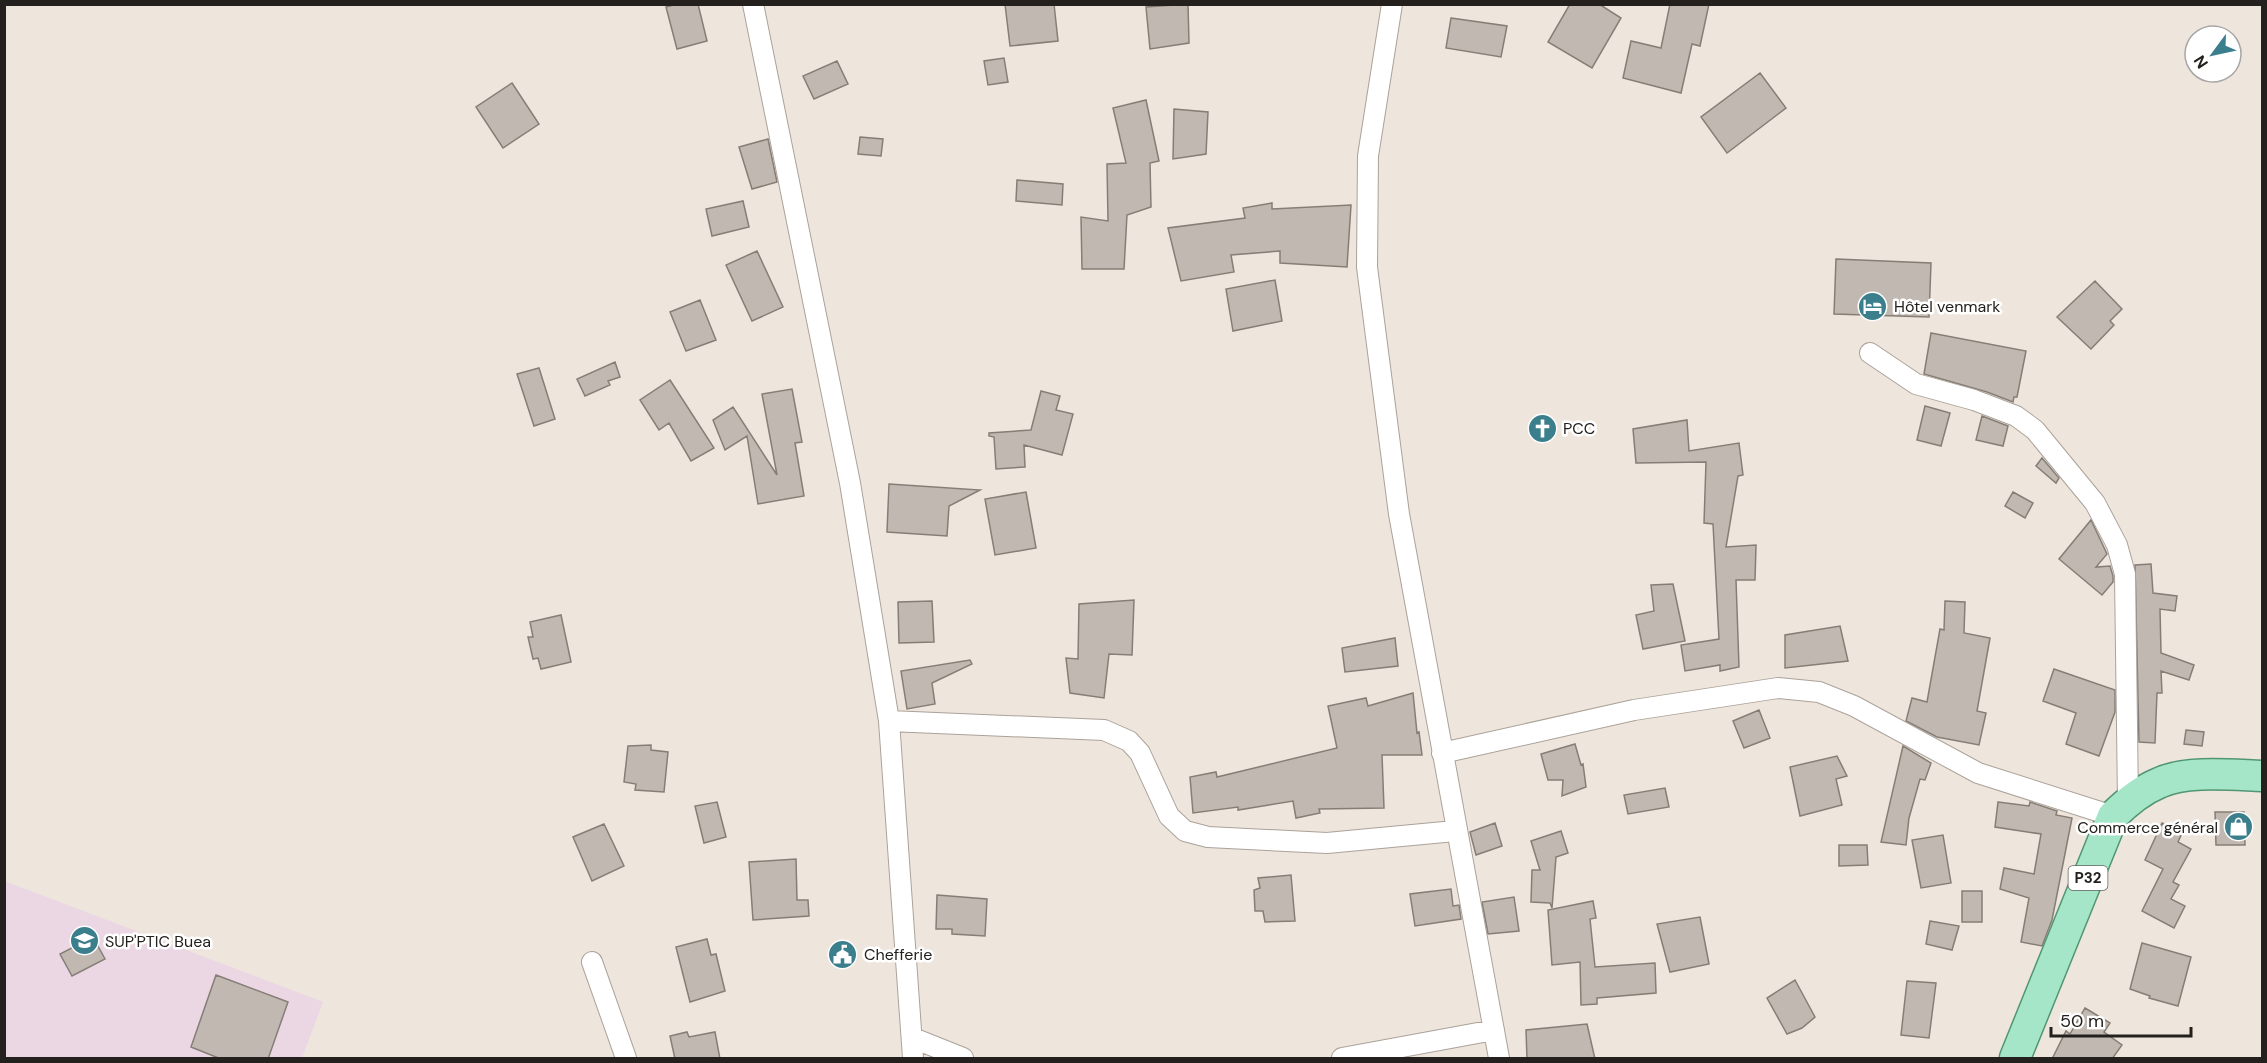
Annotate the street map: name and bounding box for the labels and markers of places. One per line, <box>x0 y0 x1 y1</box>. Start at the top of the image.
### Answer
hotel icon: Hôtel venmark <box>1857 290 1889 322</box>
place label: Hôtel venmark <box>1894 296 2000 317</box>
church icon: PCC <box>1526 412 1558 444</box>
place label: PCC <box>1563 418 1595 439</box>
shop icon: Commerce général <box>2223 811 2255 843</box>
place label: Commerce général <box>2077 817 2218 838</box>
school or university icon: SUP'PTIC Buea <box>68 925 100 957</box>
place label: SUP'PTIC Buea <box>105 931 211 952</box>
public building icon: Chefferie <box>827 938 859 970</box>
place label: Chefferie <box>864 944 932 965</box>

